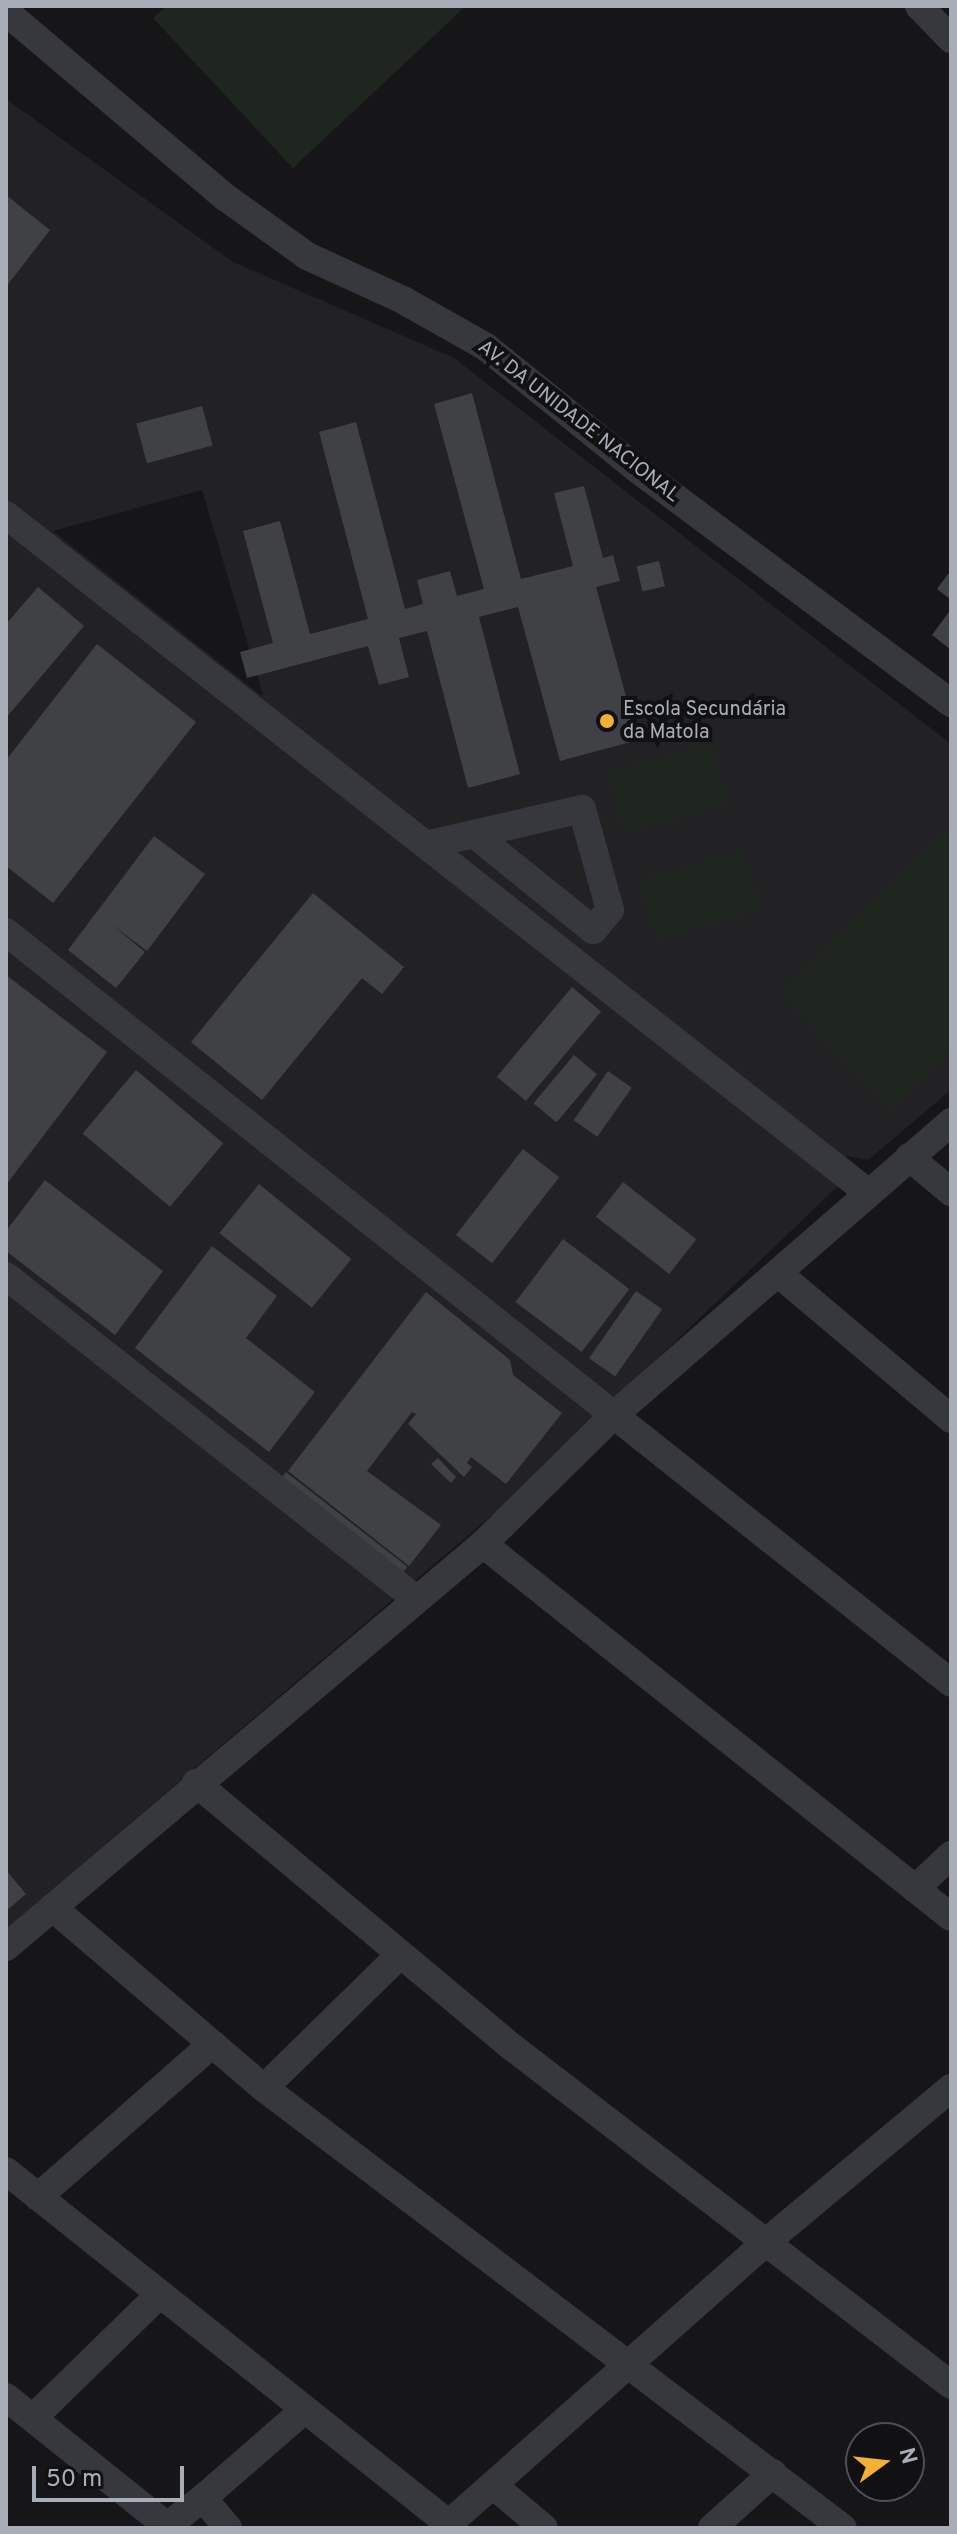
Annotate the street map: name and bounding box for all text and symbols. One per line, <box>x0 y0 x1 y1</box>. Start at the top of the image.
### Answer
street label: AV. DA UNIDADE NACIONAL <box>472 336 684 508</box>
place label: Escola Secundária da Matola <box>623 698 786 745</box>
marker: Escola Secundária da Matola <box>598 712 616 730</box>
north arrow <box>845 2422 925 2502</box>
text: N <box>892 2445 922 2467</box>
scale bar <box>36 2450 188 2500</box>
text: 50 m <box>46 2465 102 2495</box>

